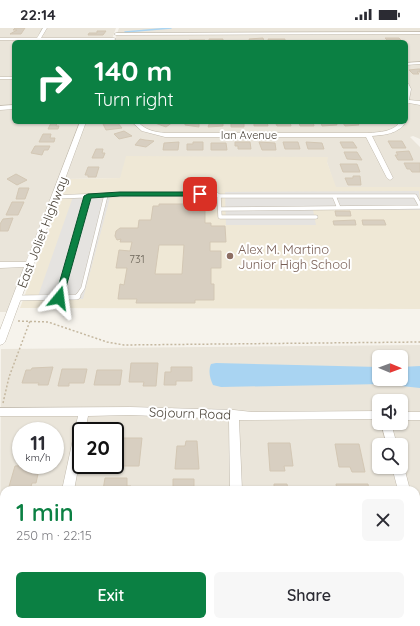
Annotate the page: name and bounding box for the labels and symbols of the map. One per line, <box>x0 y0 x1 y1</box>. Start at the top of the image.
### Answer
street label: Ian Avenue <box>221 128 277 142</box>
street label: East Joliet Highway <box>13 174 71 290</box>
pin <box>183 177 217 211</box>
place label: Alex M. Martino Junior High School <box>238 241 351 272</box>
marker: Alex M. Martino Junior High School <box>225 251 235 261</box>
house number: 731 <box>129 252 145 266</box>
position arrow <box>38 277 80 319</box>
north arrow <box>372 350 408 386</box>
street label: Sojourn Road <box>149 404 231 422</box>
speed limit sign: 20 <box>72 422 124 474</box>

